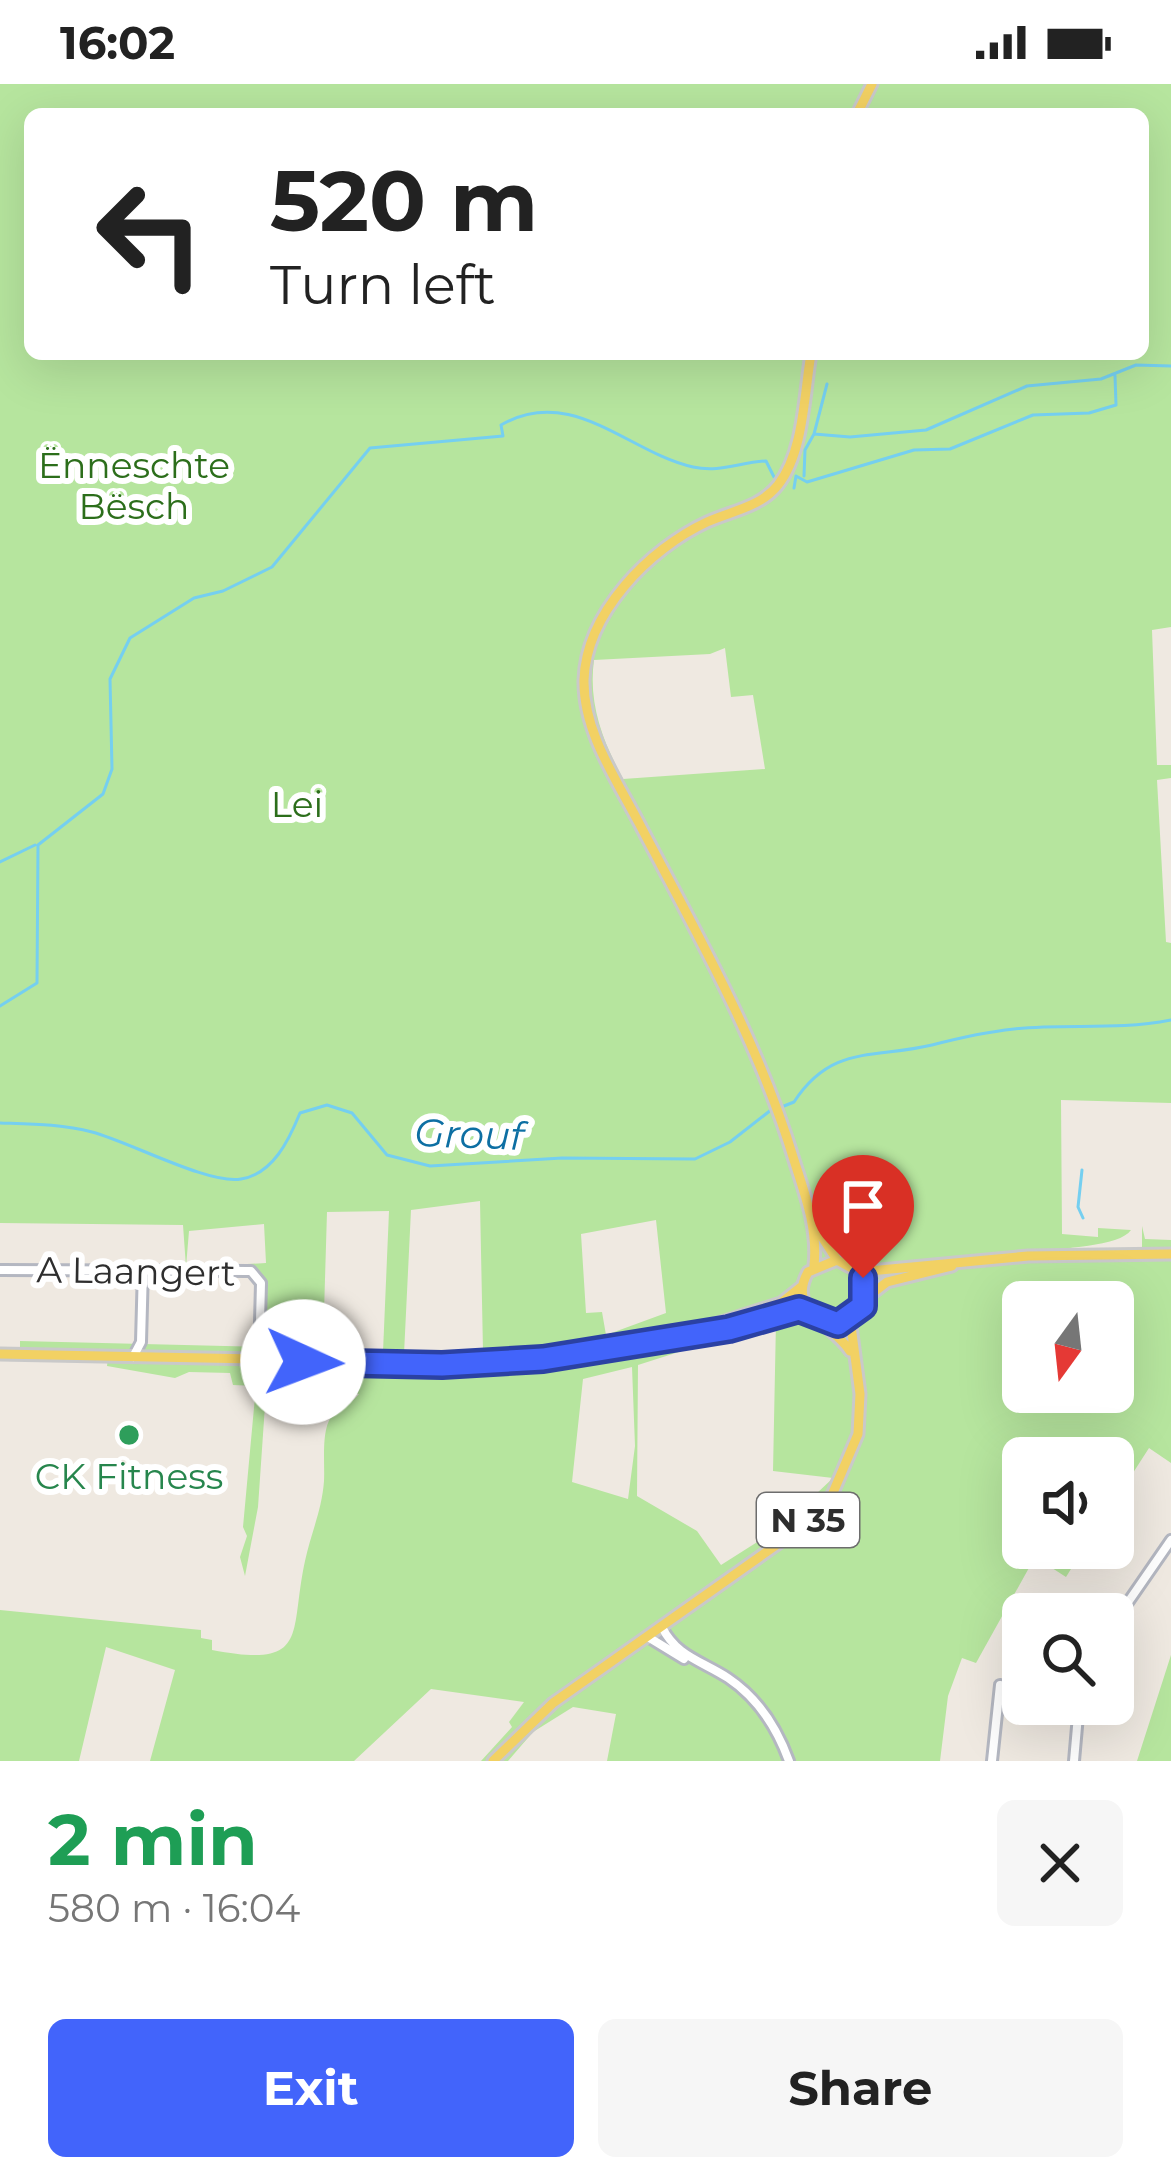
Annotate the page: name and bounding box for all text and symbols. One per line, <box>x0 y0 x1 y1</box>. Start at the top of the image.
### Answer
text: 16:02 <box>60 15 175 70</box>
text: 520 m <box>270 150 538 252</box>
icon: left <box>72 156 228 312</box>
text: Turn left <box>270 252 496 318</box>
park label: Ënneschte Bësch <box>38 443 230 528</box>
park label: Lei <box>271 782 323 826</box>
water label: Grouf <box>414 1108 530 1160</box>
pin <box>812 1155 914 1278</box>
icon: arrive <box>830 1173 896 1239</box>
street label: A Laangert <box>36 1247 236 1295</box>
north arrow <box>1002 1281 1134 1413</box>
map controls <box>1002 1281 1134 1725</box>
position arrow <box>240 1299 366 1425</box>
marker: CK Fitness <box>116 1422 142 1448</box>
button: sound <box>1002 1437 1134 1569</box>
place label: CK Fitness <box>35 1454 223 1498</box>
road number: N 35 <box>757 1493 859 1547</box>
button: search <box>1002 1593 1134 1725</box>
text: 2 min <box>48 1795 258 1883</box>
button: close <box>997 1800 1123 1926</box>
text: 580 m · 16:04 <box>48 1884 300 1932</box>
button: Exit <box>48 2019 574 2157</box>
button: Share <box>598 2019 1123 2157</box>

